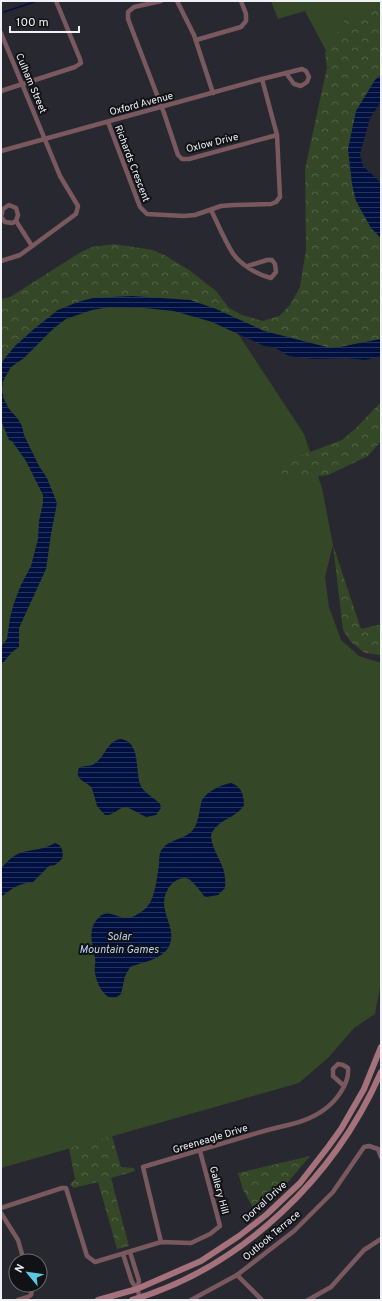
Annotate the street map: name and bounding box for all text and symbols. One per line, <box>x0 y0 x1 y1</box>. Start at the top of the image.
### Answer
scale bar <box>10 8 79 34</box>
text: 100 m <box>16 15 49 31</box>
street label: Culham Street <box>12 52 49 116</box>
street label: Oxford Avenue <box>108 90 175 119</box>
street label: Richards Crescent <box>111 123 152 204</box>
street label: Oxlow Drive <box>185 131 240 156</box>
water label: Solar Mountain Games <box>79 930 160 957</box>
street label: Greeneagle Drive <box>171 1122 250 1157</box>
street label: Gallery Hill <box>206 1165 231 1216</box>
street label: Dorval Drive <box>240 1179 290 1225</box>
street label: Outlook Terrace <box>240 1208 304 1264</box>
north arrow <box>8 1253 48 1293</box>
text: N <box>12 1262 28 1275</box>

